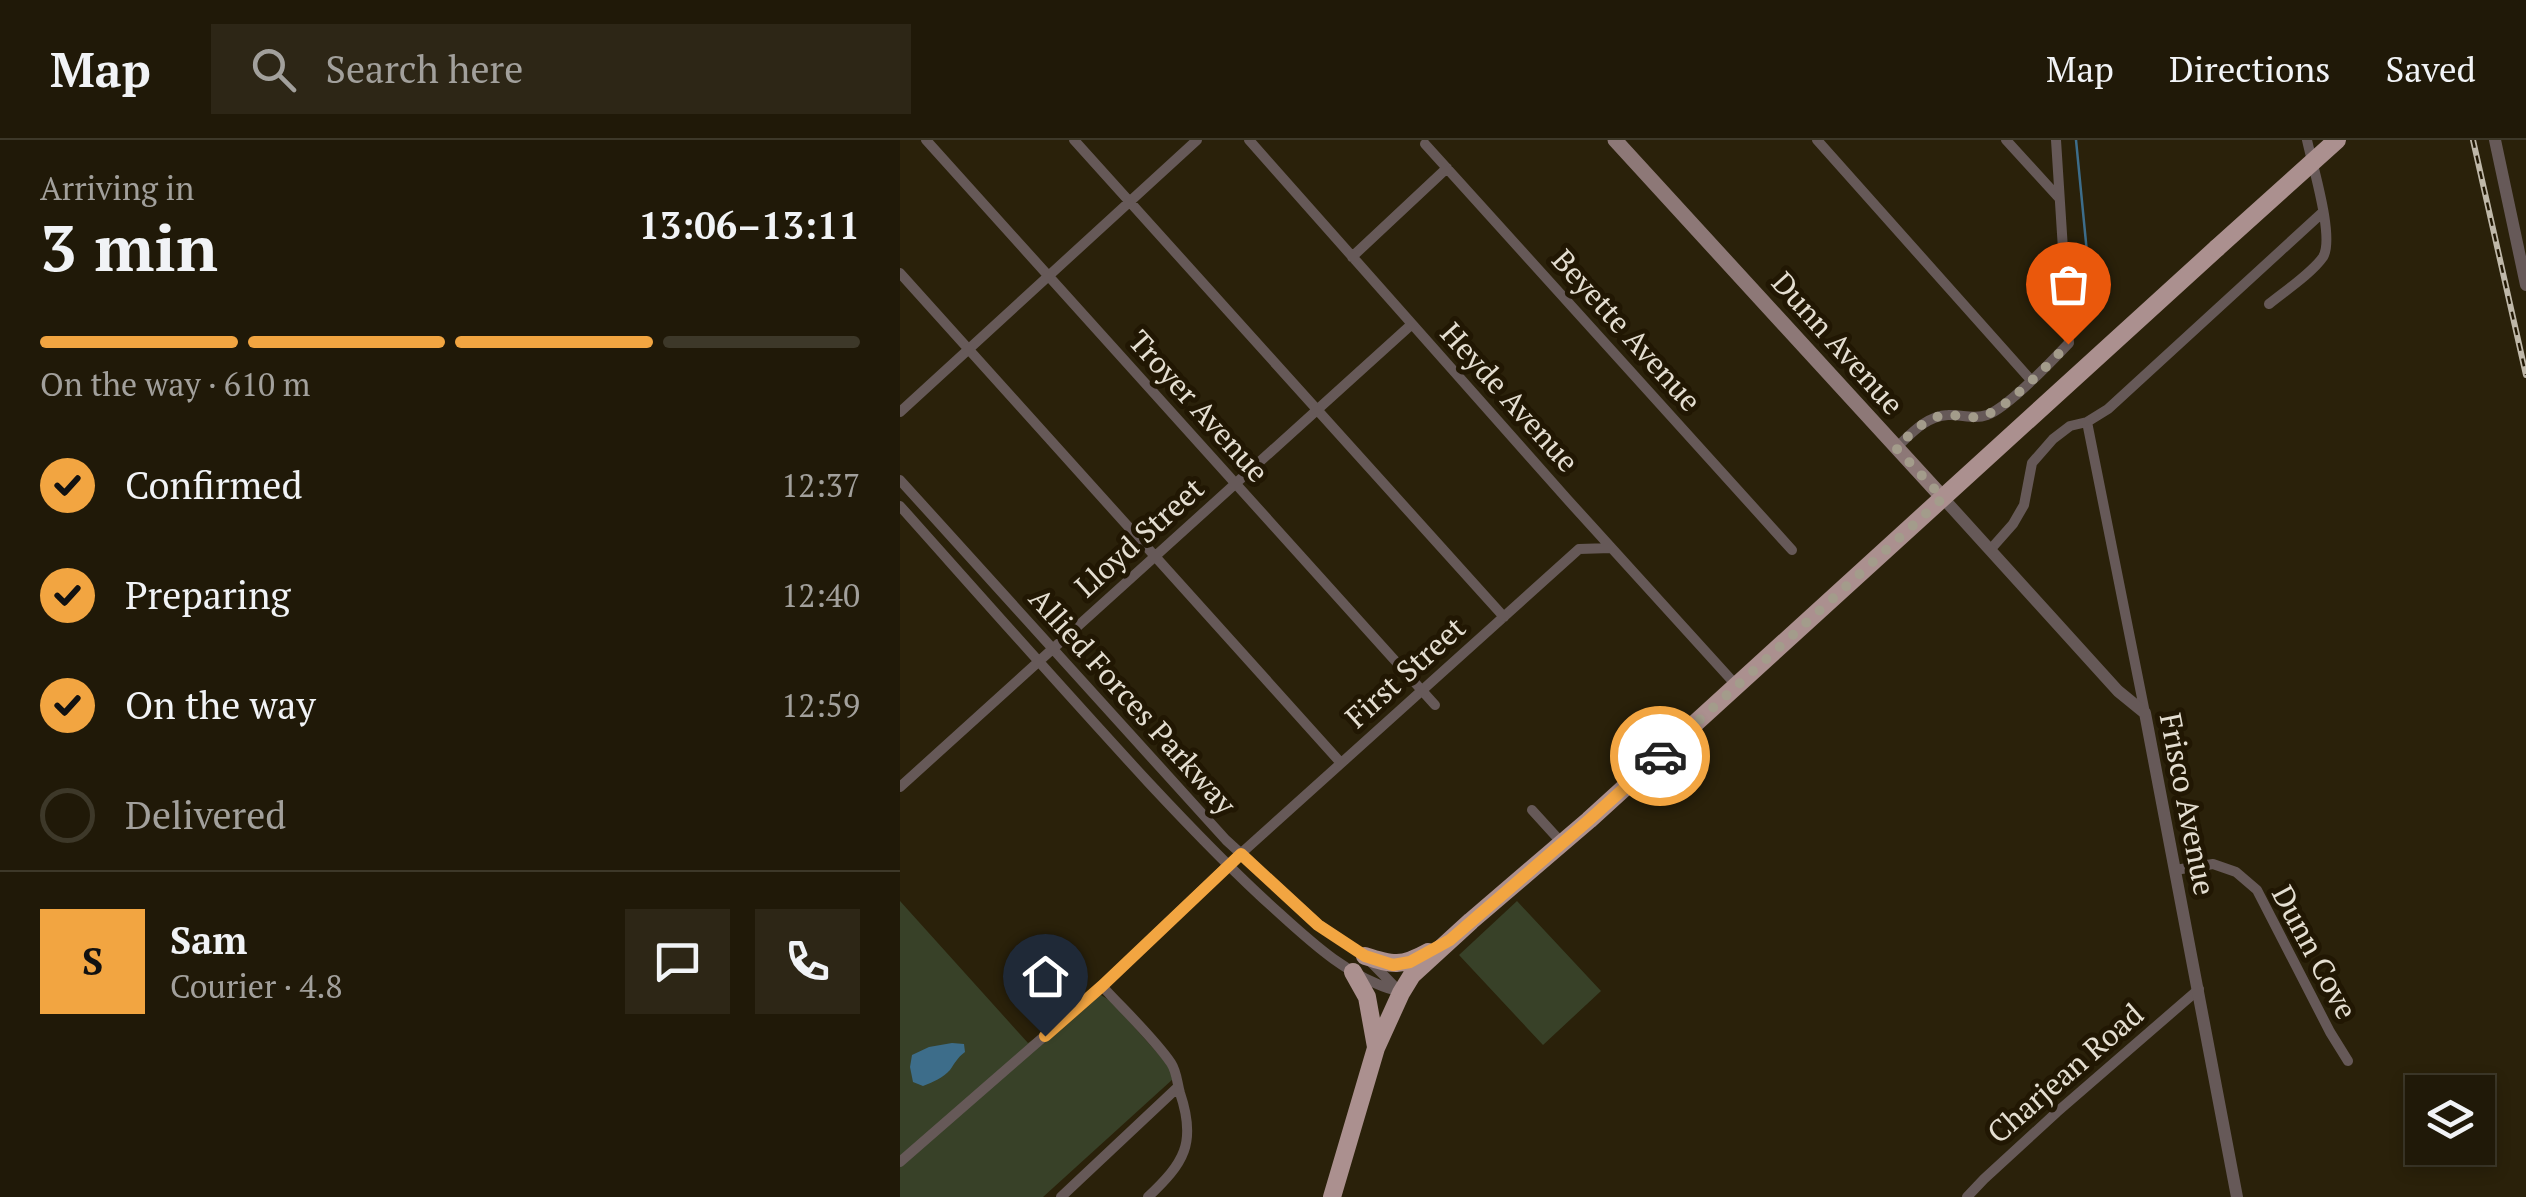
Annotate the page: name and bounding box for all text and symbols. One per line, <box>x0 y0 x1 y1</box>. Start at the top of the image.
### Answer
search box <box>211 24 911 114</box>
text: Map <box>50 37 151 101</box>
icon: search <box>246 42 301 97</box>
text: Search here <box>326 44 523 94</box>
text: Map <box>2046 46 2114 92</box>
text: Directions <box>2169 46 2330 92</box>
text: Saved <box>2385 46 2476 92</box>
text: Arriving in <box>40 167 194 209</box>
text: 13:06–13:11 <box>638 200 860 250</box>
text: 3 min <box>40 203 218 290</box>
street label: Beyette Avenue <box>1544 240 1710 420</box>
pin <box>2026 242 2111 345</box>
icon: bag <box>2041 257 2096 312</box>
street label: Dunn Avenue <box>1763 263 1913 423</box>
street label: Heyde Avenue <box>1432 314 1588 480</box>
street label: Troyer Avenue <box>1120 321 1278 491</box>
text: On the way · 610 m <box>40 363 310 405</box>
icon: check <box>40 458 95 513</box>
text: Confirmed <box>125 460 303 510</box>
text: 12:37 <box>781 464 860 506</box>
street label: Lloyd Street <box>1066 468 1212 606</box>
icon: check <box>40 568 95 623</box>
text: Preparing <box>125 570 291 620</box>
text: 12:40 <box>781 574 860 616</box>
street label: Allied Forces Parkway <box>1020 579 1246 823</box>
street label: First Street <box>1337 608 1473 736</box>
icon: check <box>40 678 95 733</box>
text: On the way <box>125 680 316 730</box>
text: 12:59 <box>781 684 860 726</box>
courier <box>1610 706 1710 806</box>
street label: Frisco Avenue <box>2151 709 2225 899</box>
icon: car <box>1633 729 1688 784</box>
text: Delivered <box>125 790 286 840</box>
street label: Dunn Cove <box>2263 878 2367 1026</box>
button: chat <box>625 909 730 1014</box>
button: phone <box>755 909 860 1014</box>
text: Sam <box>170 915 247 965</box>
pin <box>1003 934 1088 1037</box>
text: S <box>82 936 103 986</box>
icon: home <box>1018 949 1073 1004</box>
text: Courier · 4.8 <box>170 965 342 1007</box>
street label: Charjean Road <box>1978 994 2152 1152</box>
map controls <box>2405 1075 2495 1165</box>
button: layers <box>2405 1075 2495 1165</box>

